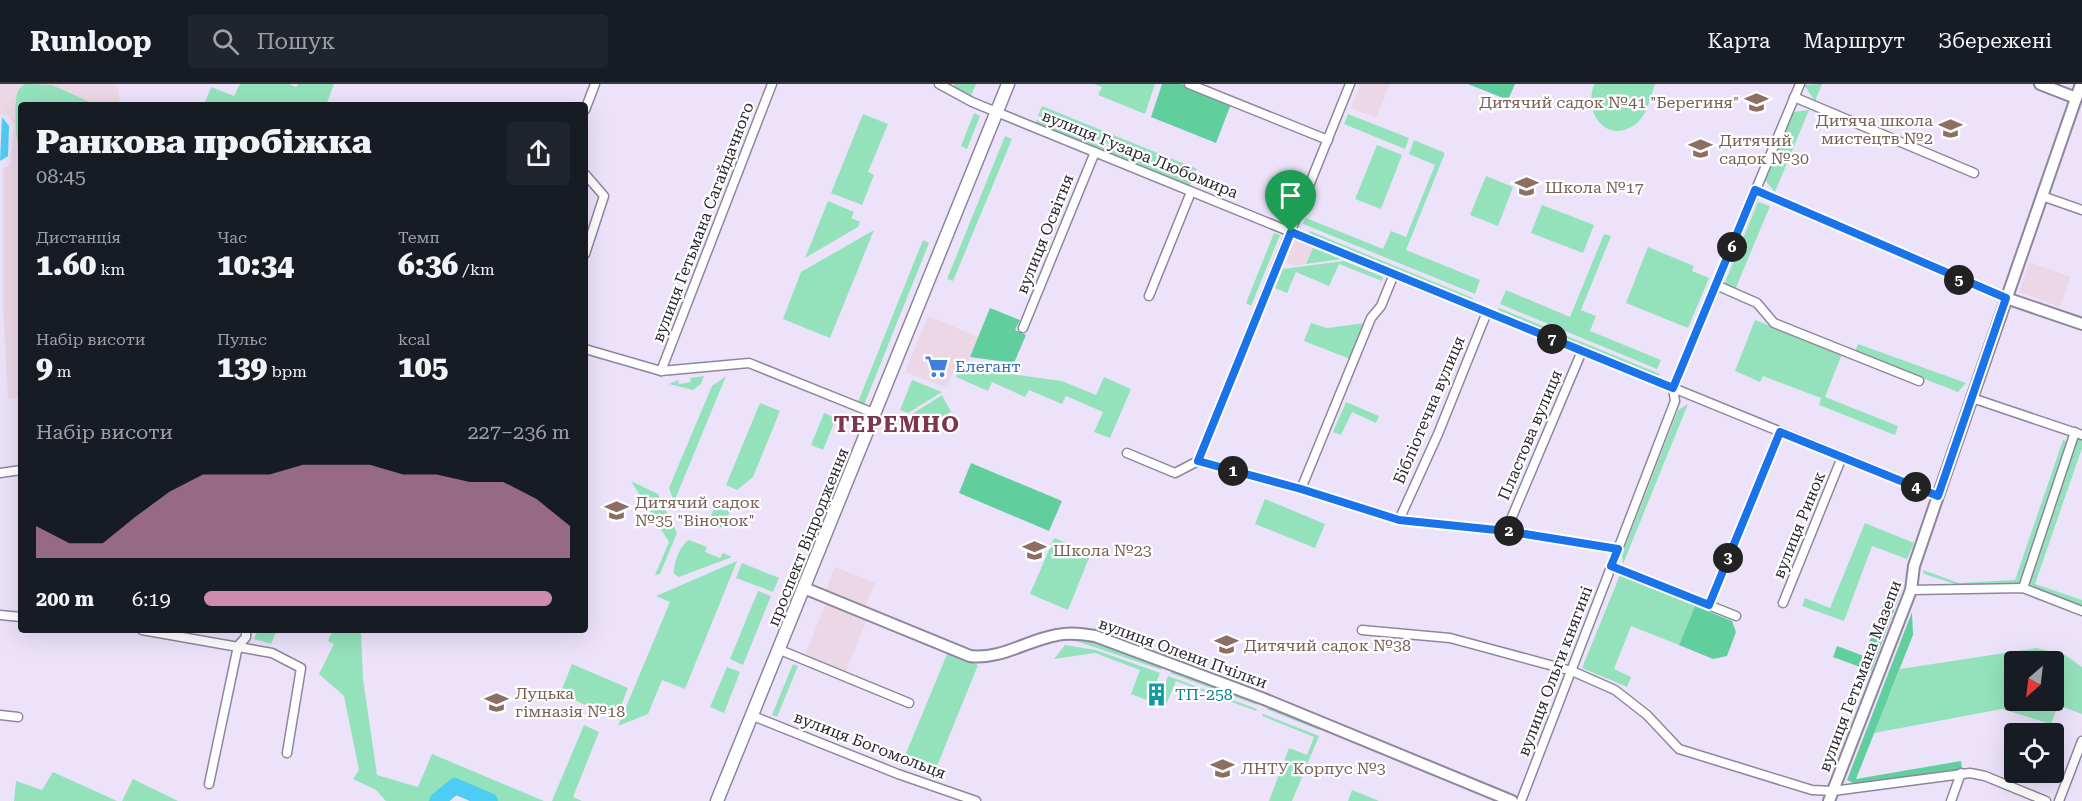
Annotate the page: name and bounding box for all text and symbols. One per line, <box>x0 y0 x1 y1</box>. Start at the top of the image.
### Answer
search box <box>188 14 608 68</box>
text: Runloop <box>30 25 152 58</box>
icon: search <box>209 25 242 58</box>
text: Пошук <box>257 29 335 54</box>
text: Карта <box>1708 29 1770 53</box>
text: Маршрут <box>1803 29 1905 53</box>
text: Збережені <box>1938 29 2052 53</box>
school or university icon: Дитячий садок №41 "Берегиня" <box>1744 89 1770 115</box>
place label: Дитячий садок №41 "Берегиня" <box>1479 93 1739 112</box>
street label: вулиця Гетьмана Сагайдачного <box>648 99 758 345</box>
street label: вулиця Гузара Любомира <box>1039 106 1241 202</box>
place label: Дитяча школа мистецтв №2 <box>1816 111 1933 148</box>
school or university icon: Дитяча школа мистецтв №2 <box>1938 116 1964 142</box>
text: Ранкова пробіжка <box>36 122 372 161</box>
button: share <box>507 122 570 185</box>
place label: Дитячий садок №30 <box>1719 131 1809 168</box>
school or university icon: Дитячий садок №30 <box>1688 136 1714 162</box>
text: 08:45 <box>36 164 86 188</box>
pin <box>1265 170 1316 232</box>
street label: вулиця Освітня <box>1012 172 1078 296</box>
school or university icon: Школа №17 <box>1514 174 1540 200</box>
place label: Школа №17 <box>1545 178 1644 197</box>
icon: arrive <box>1274 179 1307 212</box>
text: Дистанція <box>36 228 121 247</box>
text: Час <box>217 228 247 247</box>
text: Темп <box>398 228 440 247</box>
pin: 6 <box>1717 232 1747 262</box>
text: 6 <box>1728 237 1736 256</box>
text: 1.60 <box>36 247 96 282</box>
text: 10:34 <box>217 247 294 282</box>
text: 6:36 <box>398 247 458 282</box>
text: km <box>96 260 125 279</box>
text: /km <box>458 260 495 279</box>
pin: 5 <box>1944 265 1974 295</box>
text: 5 <box>1955 270 1963 289</box>
pin: 7 <box>1537 324 1567 354</box>
text: 7 <box>1548 329 1556 348</box>
text: Набір висоти <box>36 330 146 349</box>
text: Пульс <box>217 330 267 349</box>
text: kcal <box>398 330 430 349</box>
street label: Бібліотечна вулиця <box>1389 333 1469 487</box>
text: 9 <box>36 349 53 384</box>
text: 139 <box>217 349 267 384</box>
text: 105 <box>398 349 448 384</box>
supermarket icon: Елегант <box>924 353 950 379</box>
place label: Елегант <box>955 357 1020 376</box>
text: m <box>53 362 71 381</box>
text: bpm <box>267 362 307 381</box>
street label: Пластова вулиця <box>1494 367 1566 503</box>
district label: ТЕРЕМНО <box>833 412 961 437</box>
text: Набір висоти <box>36 420 173 444</box>
text: 227–236 m <box>467 420 570 444</box>
street label: проспект Відродження <box>763 445 853 629</box>
pin: 1 <box>1218 456 1248 486</box>
text: 1 <box>1229 461 1237 480</box>
street label: вулиця Ринок <box>1769 469 1829 581</box>
pin: 4 <box>1901 472 1931 502</box>
text: 4 <box>1912 477 1920 496</box>
place label: Дитячий садок №35 "Віночок" <box>635 493 760 530</box>
school or university icon: Дитячий садок №35 "Віночок" <box>604 498 630 524</box>
pin: 2 <box>1494 516 1524 546</box>
text: 2 <box>1505 521 1513 540</box>
school or university icon: Школа №23 <box>1022 537 1048 563</box>
place label: Школа №23 <box>1053 541 1152 560</box>
pin: 3 <box>1713 543 1743 573</box>
text: 3 <box>1724 548 1732 567</box>
street label: вулиця Гетьмана Мазепи <box>1815 577 1905 774</box>
street label: вулиця Ольги княгині <box>1514 583 1596 759</box>
text: 200 m <box>36 587 94 611</box>
text: 6:19 <box>132 587 171 611</box>
street label: вулиця Олени Пчілки <box>1096 614 1270 692</box>
school or university icon: Дитячий садок №38 <box>1213 632 1239 658</box>
place label: Дитячий садок №38 <box>1244 636 1411 655</box>
north arrow <box>2004 651 2064 711</box>
map controls <box>2004 651 2064 783</box>
building icon: ТП-258 <box>1144 681 1170 707</box>
place label: Луцька гімназія №18 <box>515 684 625 721</box>
place label: ТП-258 <box>1175 685 1233 704</box>
school or university icon: Луцька гімназія №18 <box>484 689 510 715</box>
street label: вулиця Богомольця <box>791 707 949 783</box>
button: locate <box>2004 723 2064 783</box>
school or university icon: ЛНТУ Корпус №3 <box>1210 755 1236 781</box>
place label: ЛНТУ Корпус №3 <box>1241 759 1386 778</box>

